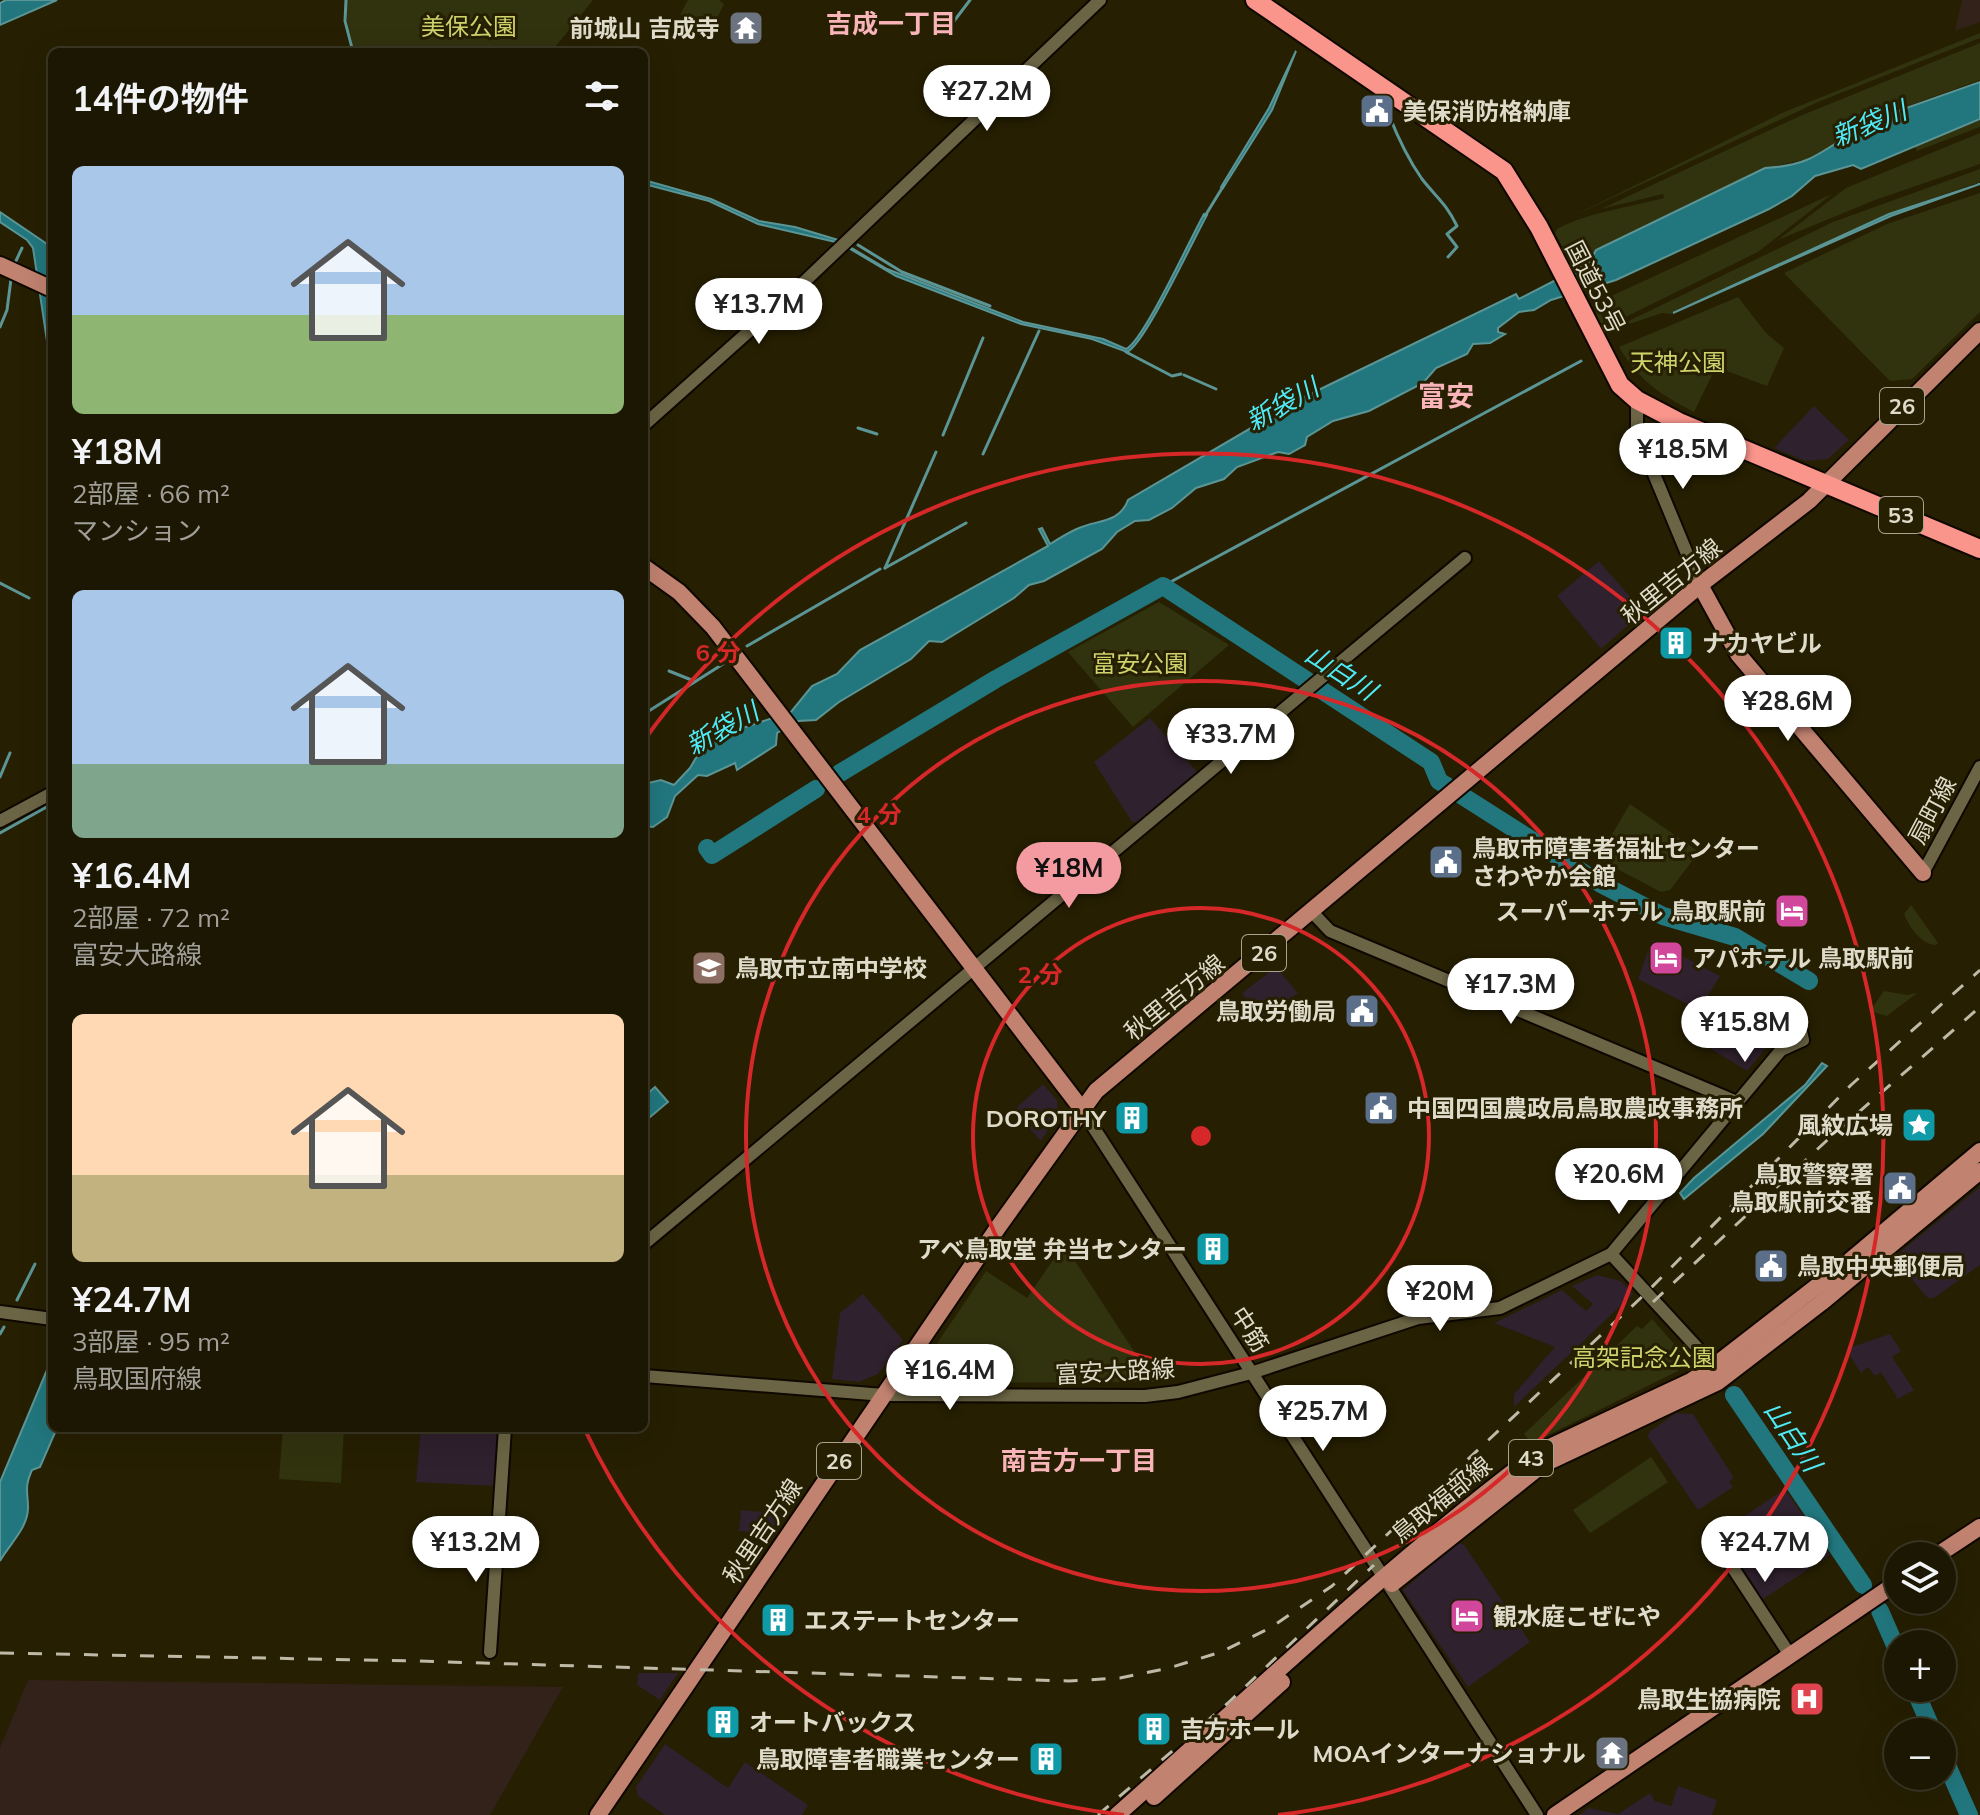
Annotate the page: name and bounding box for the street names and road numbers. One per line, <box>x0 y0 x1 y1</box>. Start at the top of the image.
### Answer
street label: 国道53号 <box>1560 235 1632 339</box>
road number: 26 <box>1880 388 1924 424</box>
road number: 53 <box>1879 497 1923 533</box>
street label: 秋里吉方線 <box>1615 532 1727 630</box>
street label: 扇町線 <box>1902 771 1962 849</box>
road number: 26 <box>1242 935 1286 971</box>
street label: 秋里吉方線 <box>1118 948 1230 1046</box>
street label: 中筋 <box>1224 1301 1276 1357</box>
street label: 富安大路線 <box>1054 1353 1176 1389</box>
road number: 43 <box>1509 1440 1553 1476</box>
road number: 26 <box>817 1443 861 1479</box>
street label: 鳥取福部線 <box>1385 1450 1497 1548</box>
street label: 秋里吉方線 <box>716 1473 808 1589</box>

